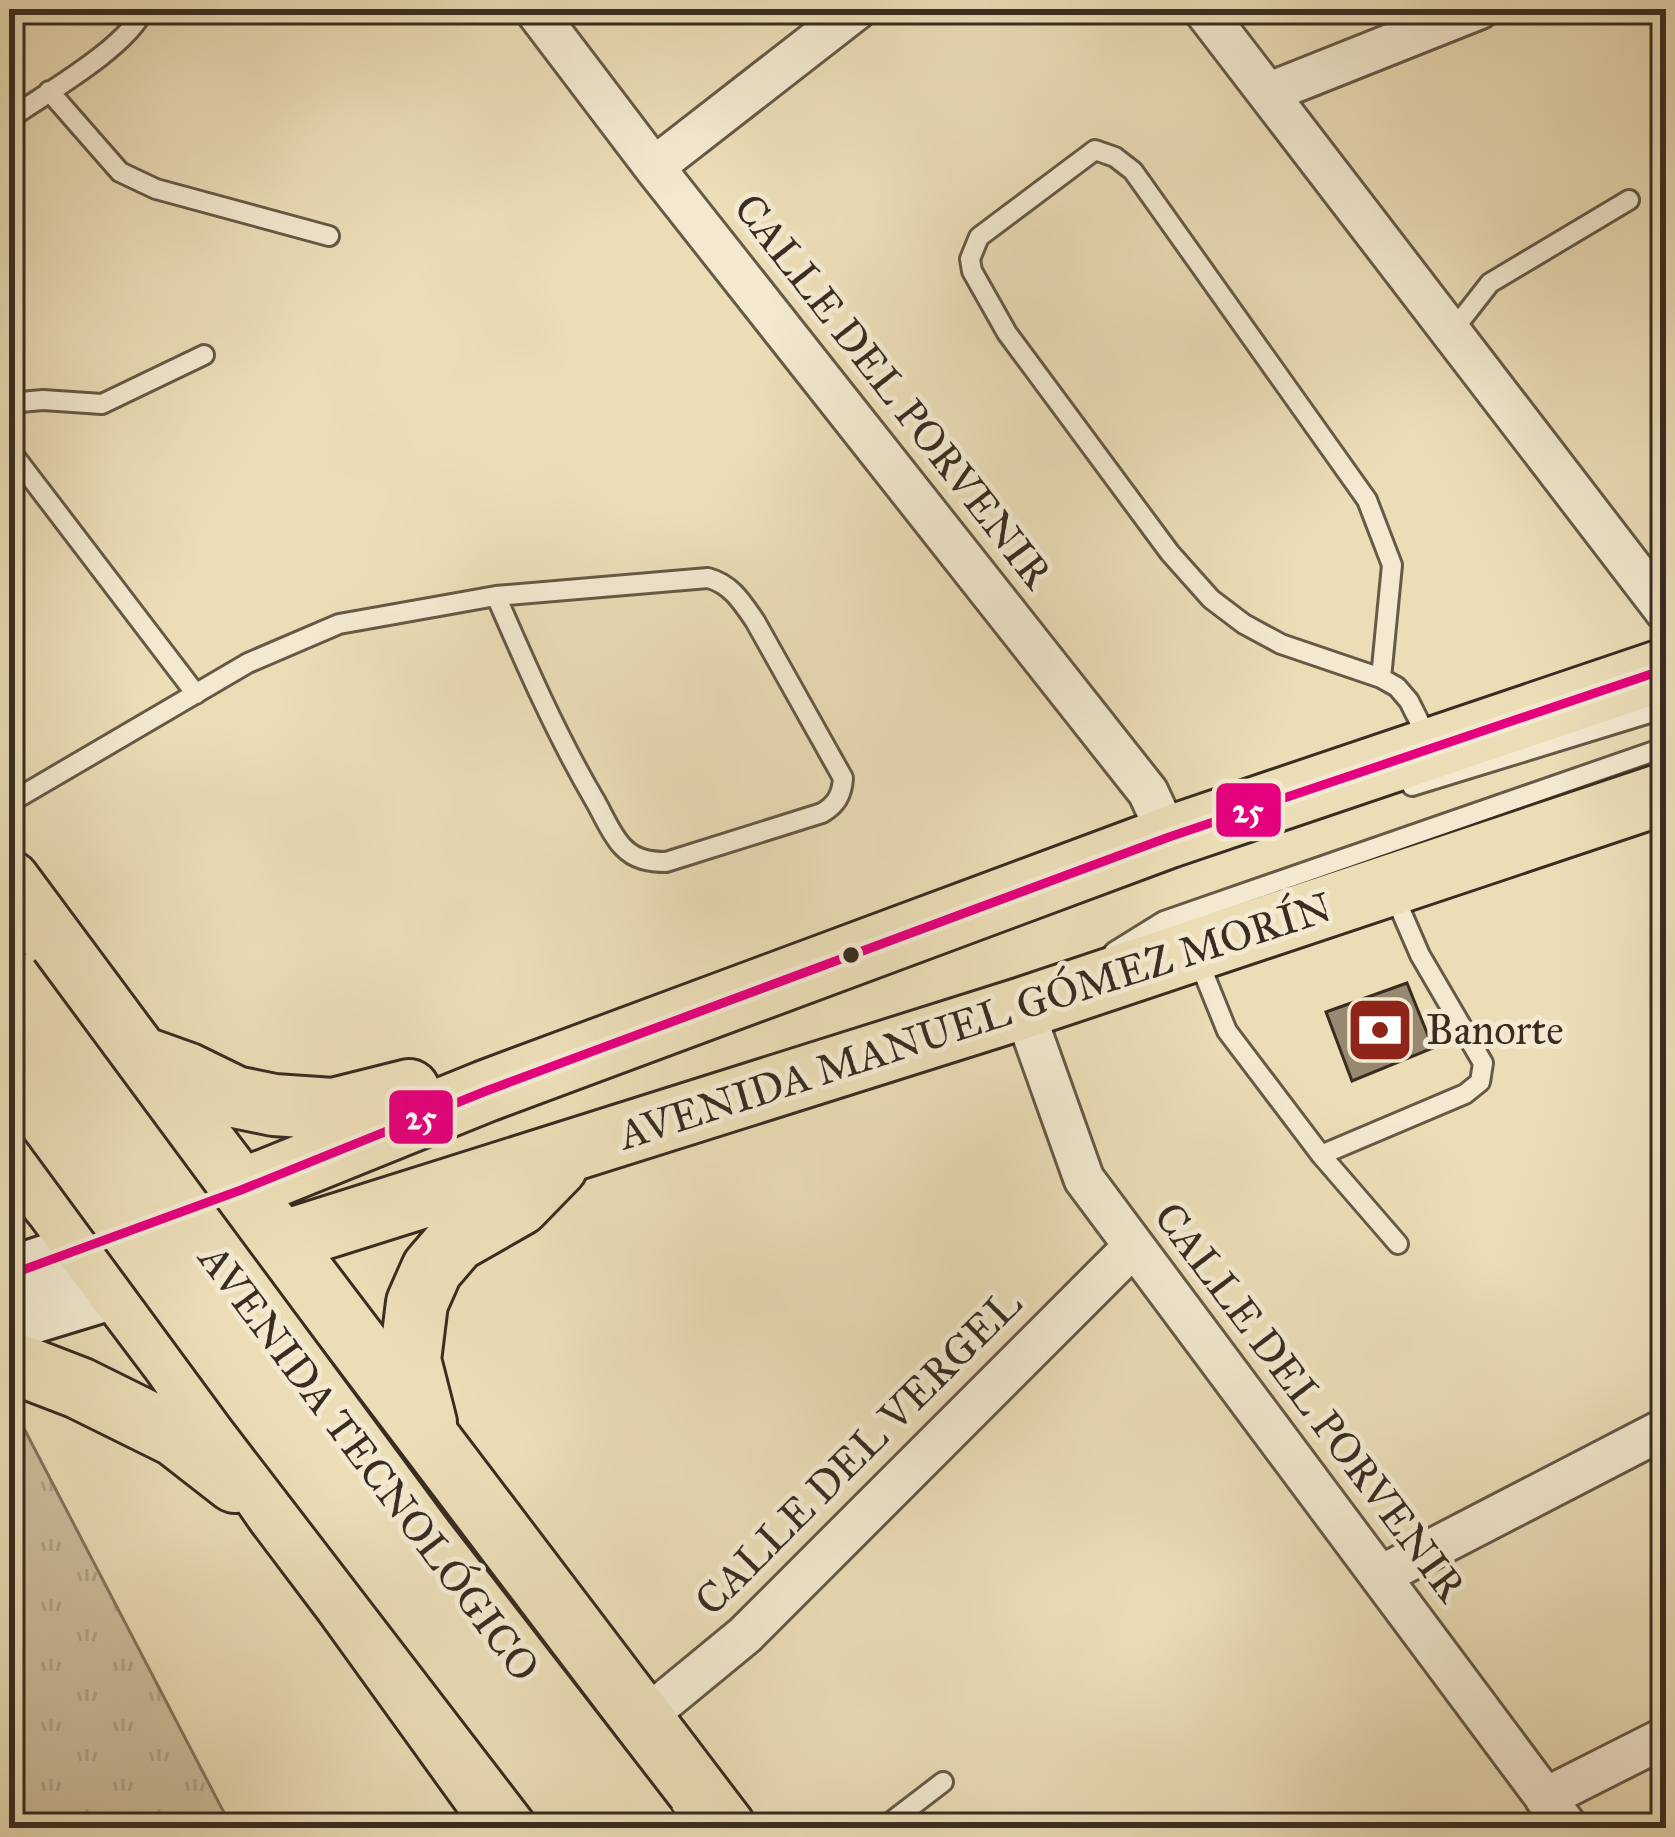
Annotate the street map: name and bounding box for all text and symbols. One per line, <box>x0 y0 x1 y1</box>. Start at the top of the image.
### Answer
street label: CALLE DEL PORVENIR <box>723 183 1064 600</box>
line badge: 25 <box>1214 781 1283 839</box>
text: 25 <box>1232 791 1264 831</box>
street label: AVENIDA MANUEL GÓMEZ MORÍN <box>610 880 1338 1162</box>
unlabelled marker <box>840 944 862 966</box>
bank icon: Banorte <box>1345 995 1415 1065</box>
place label: Banorte <box>1426 1004 1564 1056</box>
line badge: 25 <box>387 1088 455 1146</box>
text: 25 <box>405 1098 437 1138</box>
street label: CALLE DEL PORVENIR <box>1143 1192 1478 1613</box>
street label: AVENIDA TECNOLÓGICO <box>186 1232 551 1692</box>
street label: CALLE DEL VERGEL <box>684 1278 1032 1626</box>

